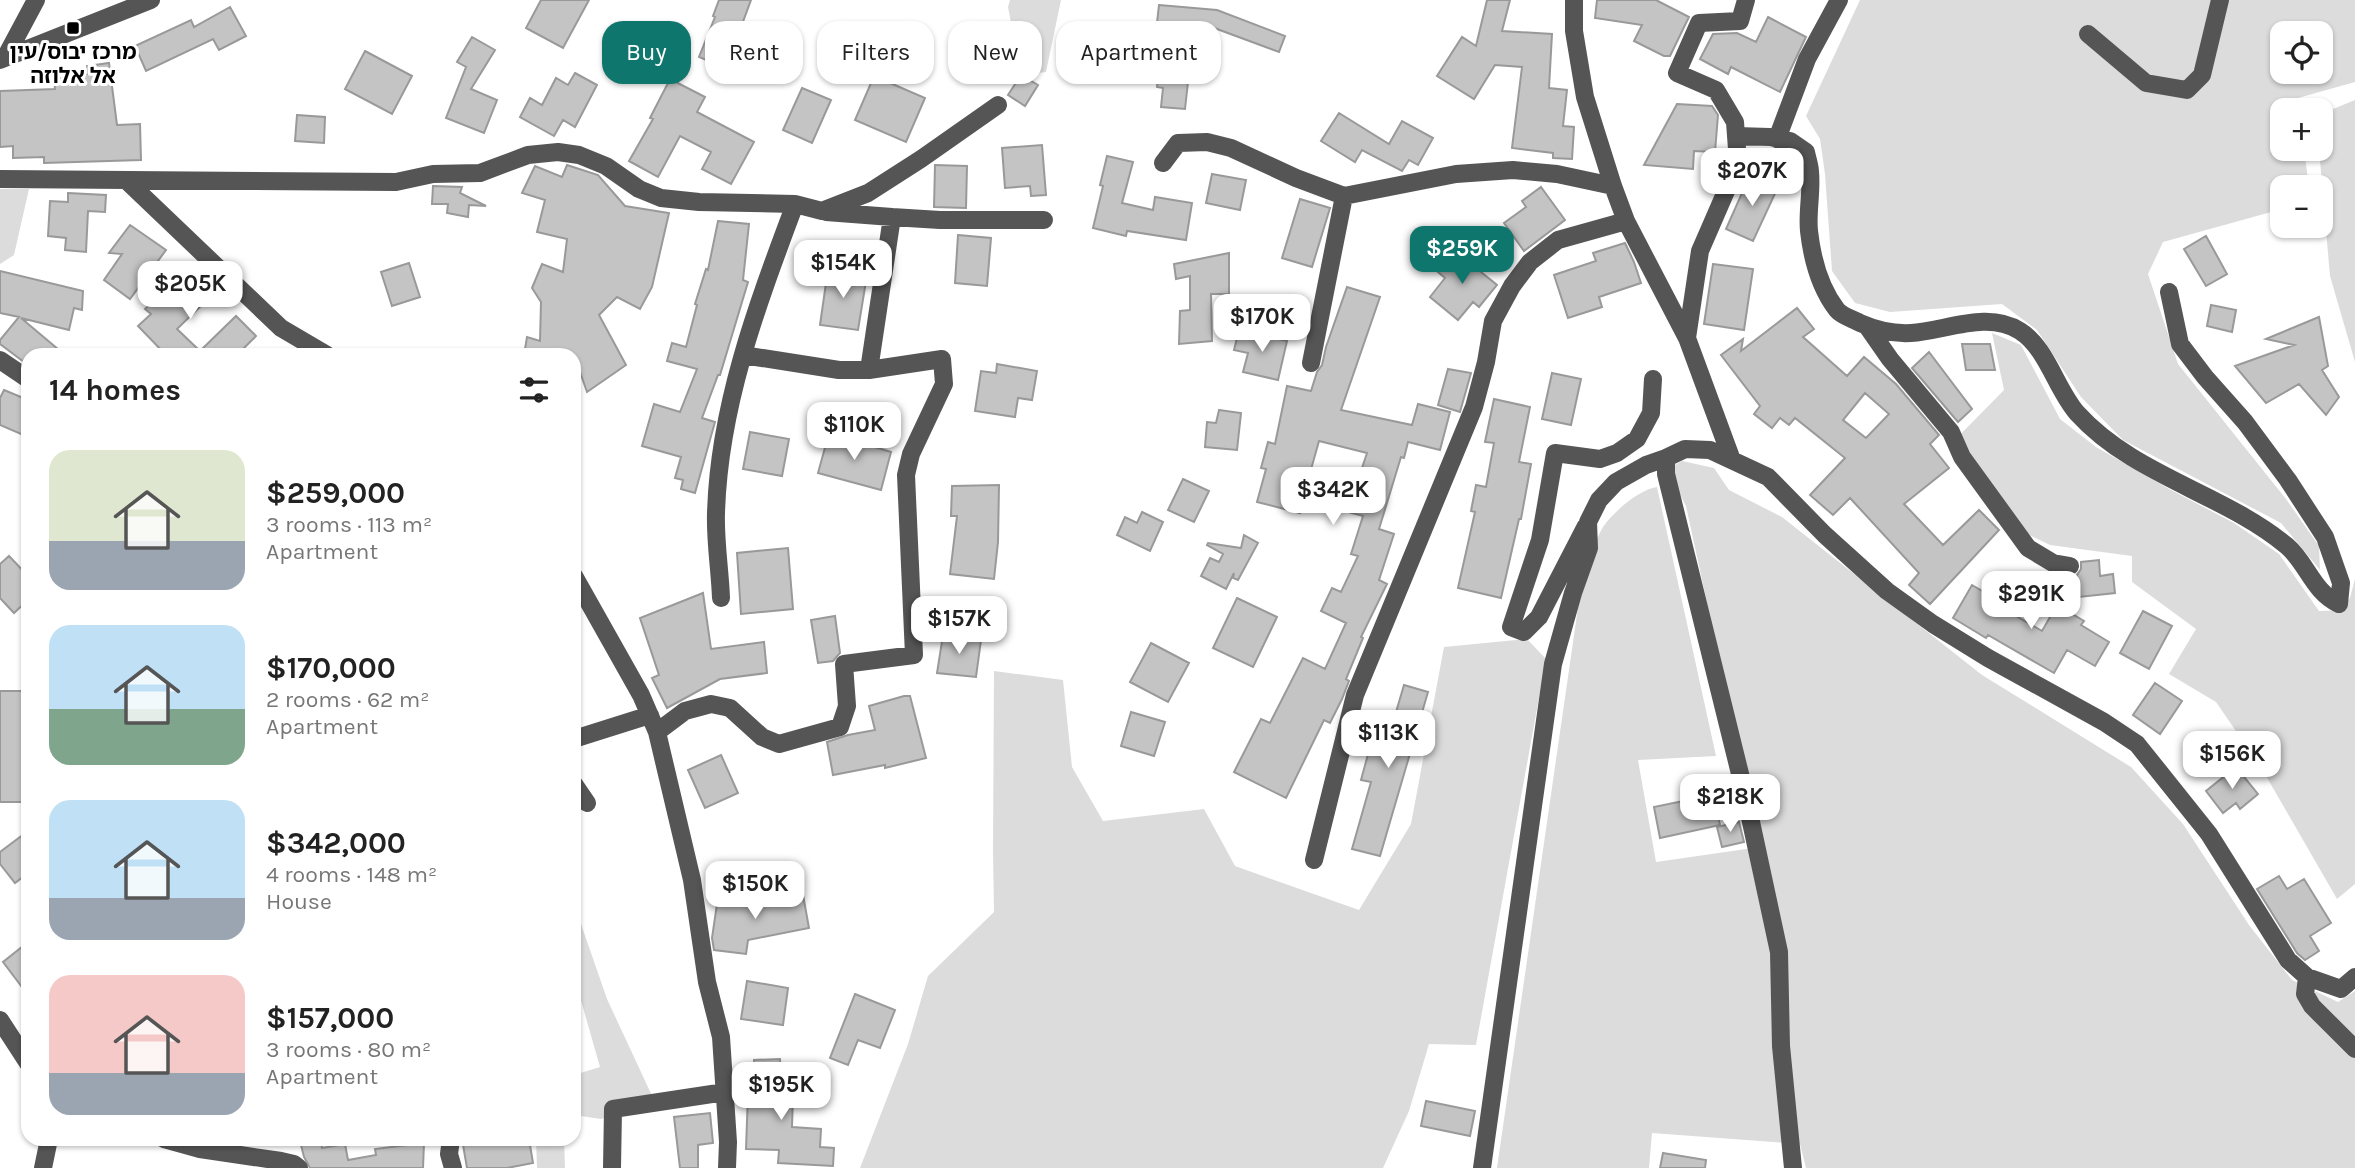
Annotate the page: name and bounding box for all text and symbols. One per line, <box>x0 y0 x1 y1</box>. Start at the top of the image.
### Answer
marker: מרכז יבוס/עין אל אלוזה <box>65 20 81 36</box>
chip: Buy <box>602 21 691 84</box>
chip: Rent <box>705 21 803 84</box>
chip: Filters <box>817 21 934 84</box>
chip: New <box>948 21 1042 84</box>
chip: Apartment <box>1056 21 1221 84</box>
map controls <box>2270 21 2333 238</box>
button: locate <box>2270 21 2333 84</box>
place label: מרכז יבוס/עין אל אלוזה <box>10 40 137 88</box>
button: + <box>2270 98 2333 161</box>
pin: $207K <box>1703 148 1801 208</box>
text: $207K <box>1717 157 1787 184</box>
button: − <box>2270 175 2333 238</box>
pin: $259K <box>1413 226 1511 286</box>
text: $259K <box>1426 235 1498 262</box>
pin: $154K <box>794 240 892 300</box>
text: $154K <box>810 249 876 276</box>
pin: $205K <box>141 262 239 321</box>
text: $205K <box>154 270 226 297</box>
pin: $170K <box>1213 294 1311 354</box>
text: $170K <box>1229 303 1295 330</box>
icon: filters <box>515 371 553 409</box>
text: 14 homes <box>49 372 181 408</box>
pin: $110K <box>805 402 903 462</box>
text: $110K <box>823 411 885 438</box>
pin: $342K <box>1284 468 1382 527</box>
text: $259,000 <box>266 475 405 511</box>
text: $342K <box>1297 476 1369 503</box>
icon: home <box>105 478 189 562</box>
text: 3 rooms · 113 m² <box>266 511 432 538</box>
text: Apartment <box>266 538 378 565</box>
pin: $291K <box>1982 572 2080 631</box>
text: $291K <box>1997 580 2065 607</box>
pin: $157K <box>910 596 1008 656</box>
text: $157K <box>927 605 991 632</box>
text: $170,000 <box>266 650 396 686</box>
icon: home <box>105 653 189 737</box>
text: 2 rooms · 62 m² <box>266 686 430 713</box>
pin: $113K <box>1339 710 1437 770</box>
text: Apartment <box>266 713 378 740</box>
text: $113K <box>1357 719 1419 746</box>
pin: $156K <box>2183 732 2281 791</box>
text: $156K <box>2199 740 2265 767</box>
pin: $218K <box>1681 774 1779 834</box>
text: $218K <box>1696 783 1764 810</box>
text: $342,000 <box>266 825 406 861</box>
icon: home <box>105 828 189 912</box>
text: 4 rooms · 148 m² <box>266 861 437 888</box>
pin: $150K <box>706 862 804 921</box>
text: $150K <box>721 870 789 897</box>
text: House <box>266 888 332 915</box>
text: $157,000 <box>266 1000 394 1036</box>
icon: home <box>105 1003 189 1087</box>
text: 3 rooms · 80 m² <box>266 1036 431 1063</box>
pin: $195K <box>732 1062 830 1122</box>
text: Apartment <box>266 1063 378 1090</box>
text: $195K <box>748 1071 814 1098</box>

